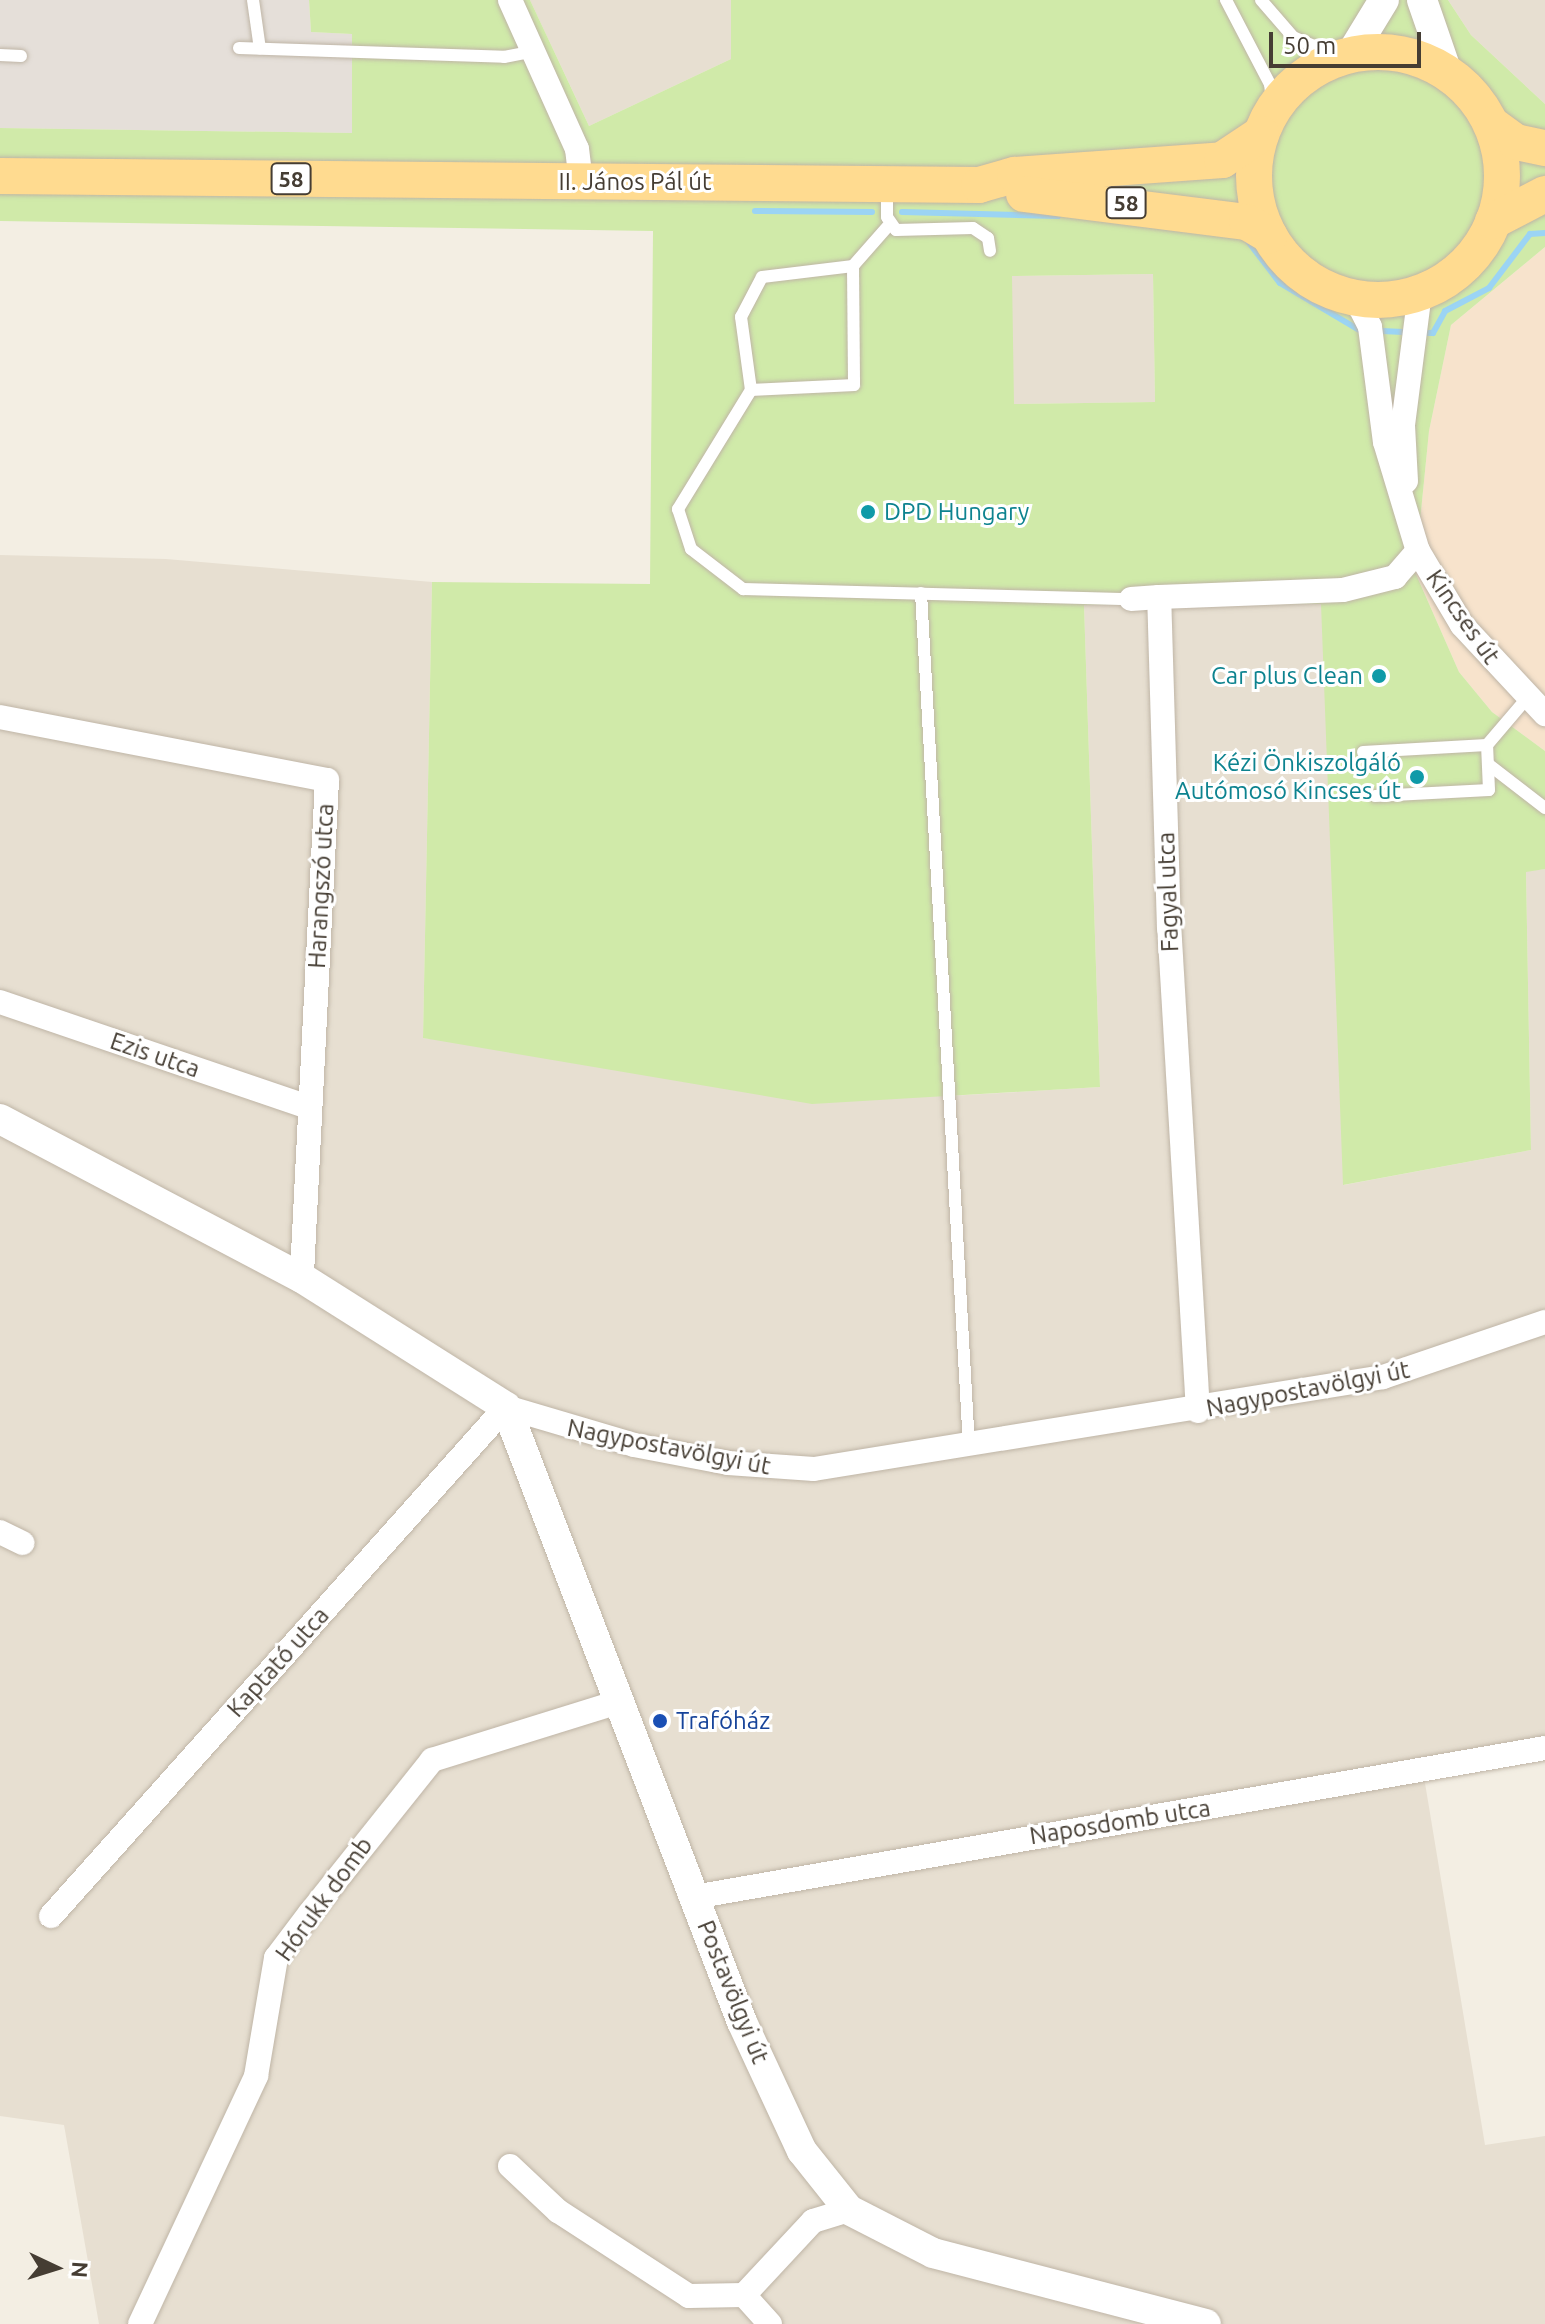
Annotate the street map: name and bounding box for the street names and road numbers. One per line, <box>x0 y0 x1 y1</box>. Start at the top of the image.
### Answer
road number: 58 <box>269 161 313 197</box>
street label: II. János Pál út <box>559 168 711 196</box>
road number: 58 <box>1104 185 1148 221</box>
street label: Kincses út <box>1420 564 1506 670</box>
street label: Harangszó utca <box>302 803 340 969</box>
street label: Fagyal utca <box>1152 832 1184 952</box>
street label: Ezis utca <box>106 1026 204 1084</box>
street label: Nagypostavölgyi út <box>1204 1355 1412 1423</box>
street label: Nagypostavölgyi út <box>565 1413 773 1481</box>
street label: Kaptató utca <box>221 1601 335 1723</box>
street label: Naposdomb utca <box>1027 1793 1213 1851</box>
street label: Hórukk domb <box>269 1831 379 1967</box>
street label: Postavölgyi út <box>691 1916 775 2068</box>

